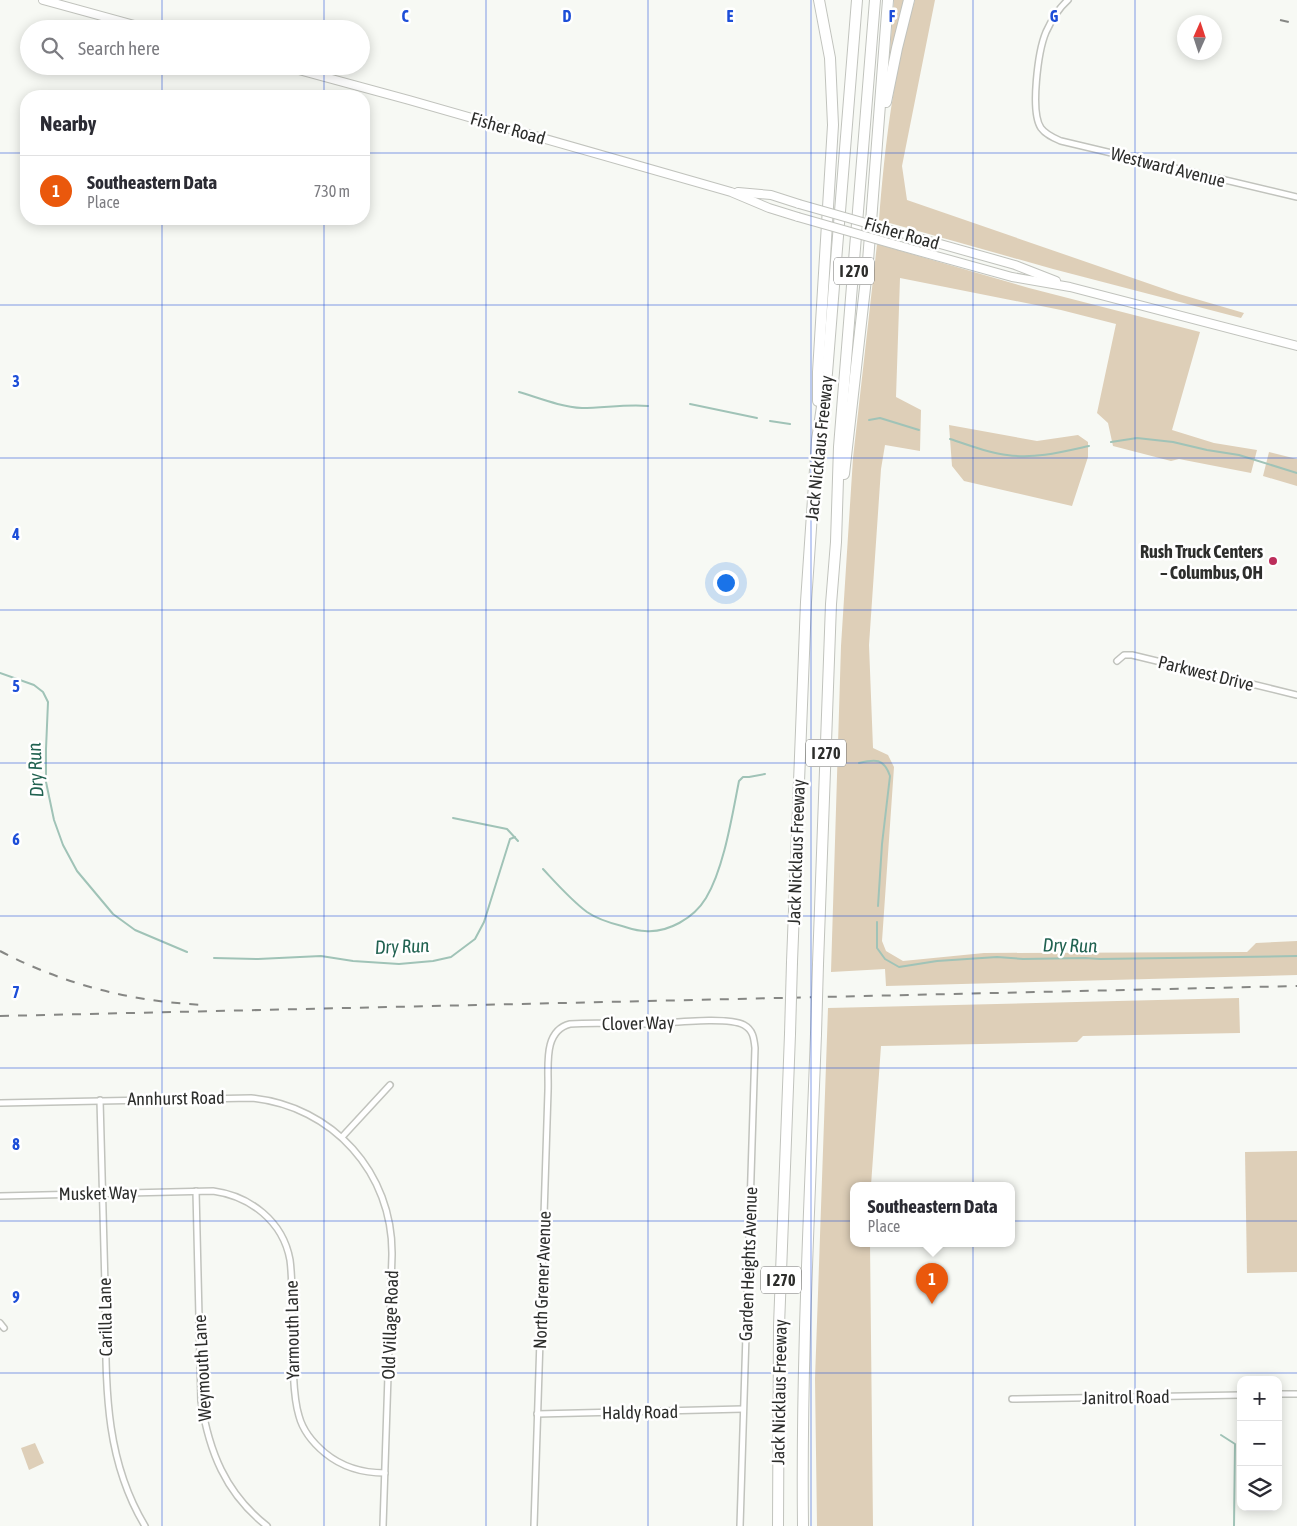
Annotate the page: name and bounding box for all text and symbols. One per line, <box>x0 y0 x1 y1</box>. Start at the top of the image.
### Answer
text: C <box>401 7 409 25</box>
text: D <box>563 7 572 25</box>
text: E <box>727 7 734 25</box>
text: F <box>889 7 896 25</box>
text: G <box>1050 7 1059 25</box>
north arrow <box>1177 15 1222 60</box>
search box <box>20 20 370 75</box>
icon: search <box>38 34 66 62</box>
text: Search here <box>78 37 160 59</box>
street label: Fisher Road <box>468 107 548 149</box>
text: Nearby <box>40 111 96 135</box>
street label: Westward Avenue <box>1109 143 1227 191</box>
text: Southeastern Data <box>87 171 217 193</box>
text: 1 <box>52 182 60 200</box>
text: 730 m <box>314 182 350 200</box>
text: Place <box>87 193 120 211</box>
street label: Fisher Road <box>862 212 942 254</box>
road number: I 270 <box>834 258 874 284</box>
text: 3 <box>12 372 20 390</box>
street label: Jack Nicklaus Freeway <box>801 374 837 522</box>
text: 4 <box>11 525 20 543</box>
place label: Rush Truck Centers – Columbus, OH <box>1140 541 1264 583</box>
marker: Rush Truck Centers – Columbus, OH <box>1267 555 1279 567</box>
your location <box>713 570 739 596</box>
street label: Parkwest Drive <box>1156 651 1256 695</box>
text: 5 <box>12 677 20 695</box>
road number: I 270 <box>806 740 846 766</box>
water label: Dry Run <box>23 742 47 798</box>
street label: Jack Nicklaus Freeway <box>783 779 809 925</box>
text: 6 <box>12 830 20 848</box>
water label: Dry Run <box>374 934 430 958</box>
water label: Dry Run <box>1043 934 1097 956</box>
text: 7 <box>12 983 20 1001</box>
street label: Clover Way <box>602 1012 674 1034</box>
street label: Annhurst Road <box>127 1087 225 1109</box>
text: 8 <box>12 1135 20 1153</box>
street label: Musket Way <box>58 1182 138 1204</box>
popup <box>850 1182 1015 1247</box>
street label: Garden Heights Avenue <box>735 1187 761 1341</box>
text: Southeastern Data <box>867 1195 998 1217</box>
street label: North Grener Avenue <box>529 1211 555 1349</box>
text: Place <box>867 1217 900 1235</box>
pin: 1 <box>916 1263 948 1304</box>
road number: I 270 <box>761 1266 801 1294</box>
street label: Old Village Road <box>378 1270 402 1380</box>
street label: Carilla Lane <box>94 1278 116 1356</box>
street label: Yarmouth Lane <box>281 1280 303 1380</box>
text: 9 <box>12 1288 20 1306</box>
street label: Weymouth Lane <box>189 1314 215 1422</box>
street label: Jack Nicklaus Freeway <box>767 1319 791 1465</box>
map controls <box>1237 1376 1282 1511</box>
button: + <box>1237 1376 1282 1421</box>
street label: Janitrol Road <box>1082 1386 1170 1408</box>
street label: Haldy Road <box>602 1401 678 1423</box>
button: − <box>1237 1421 1282 1466</box>
button: layers <box>1237 1466 1282 1511</box>

